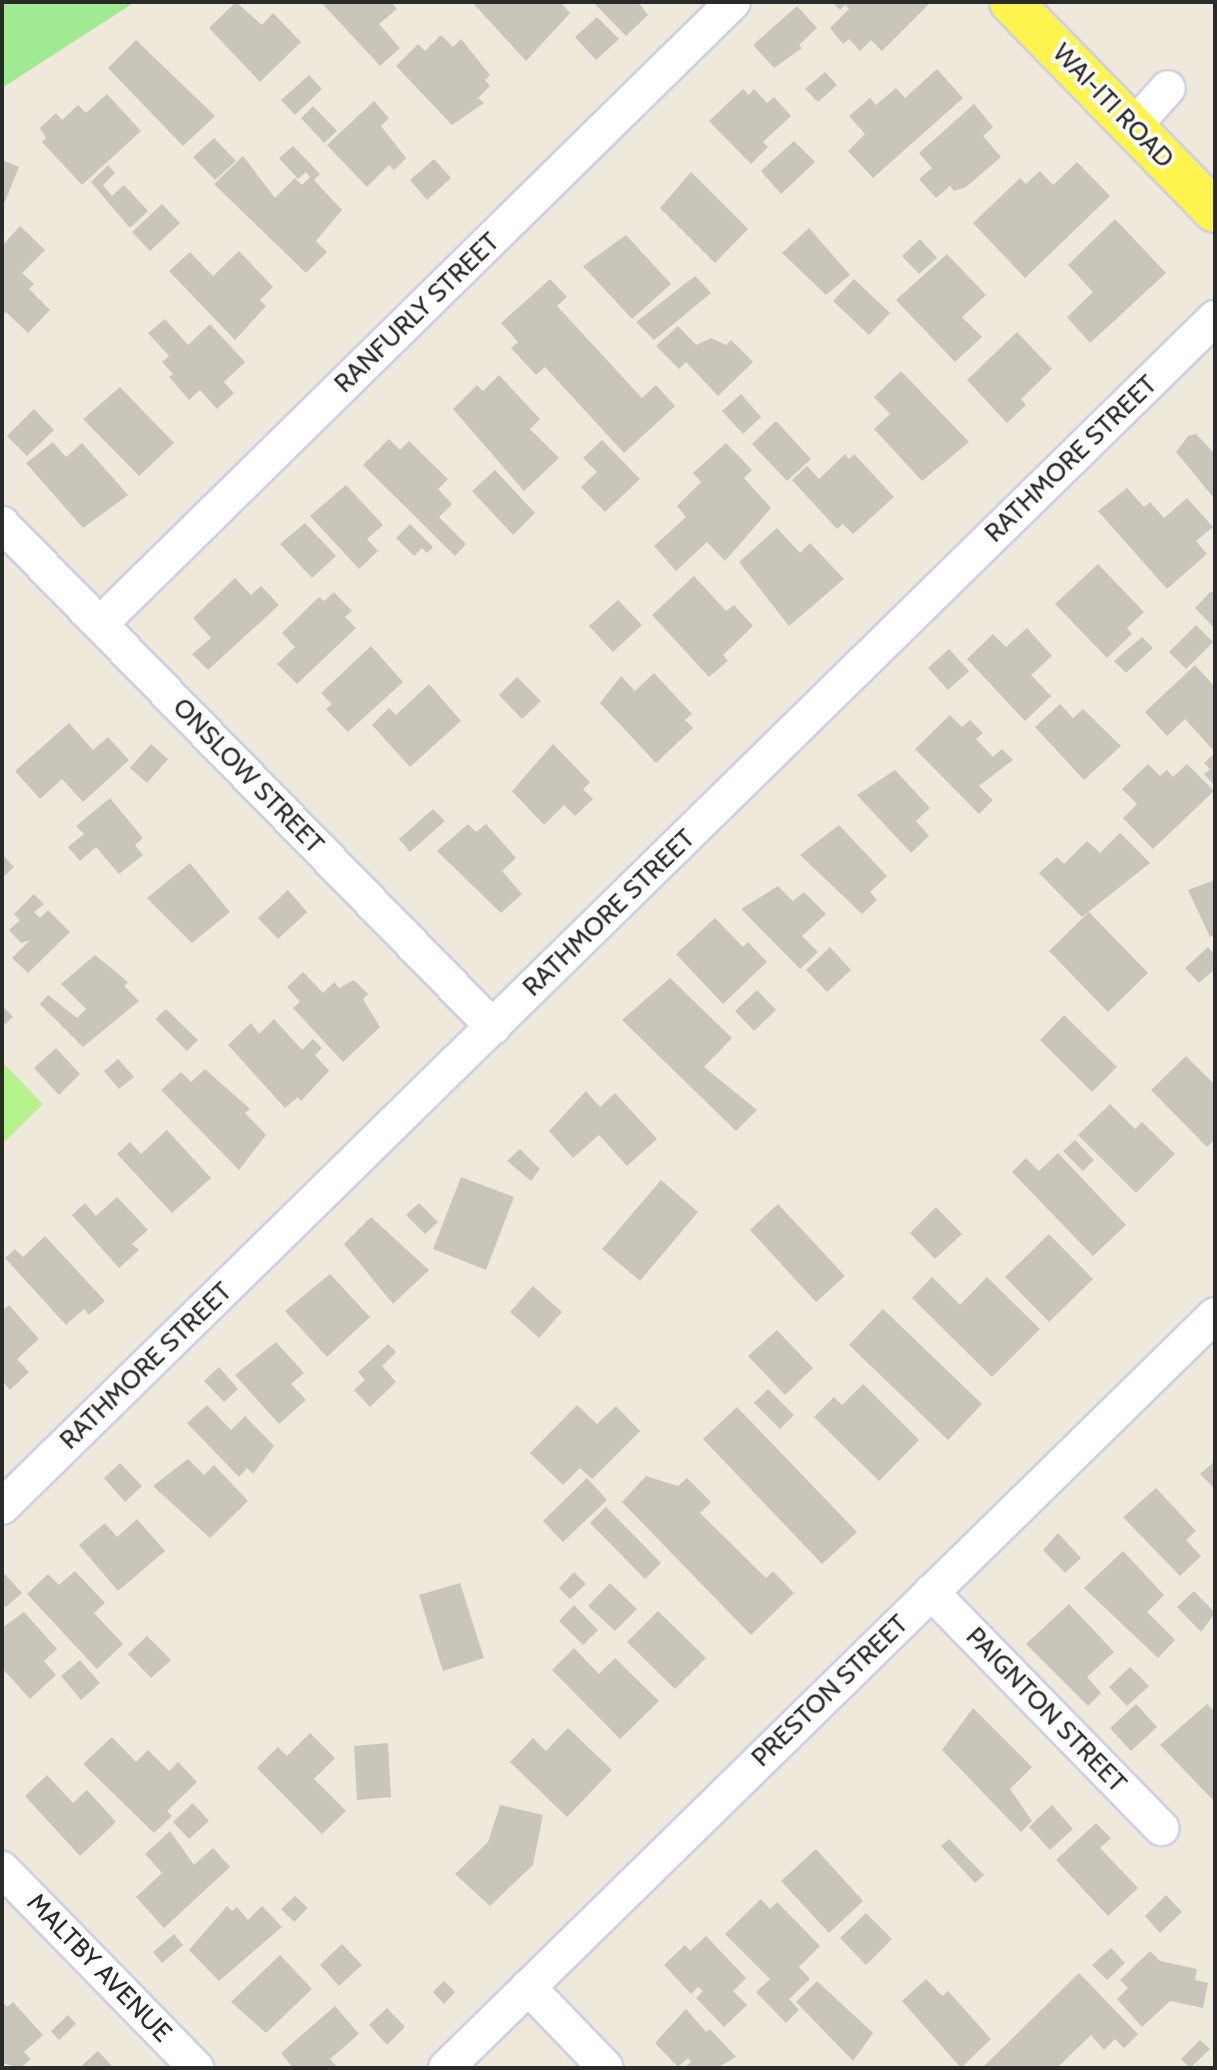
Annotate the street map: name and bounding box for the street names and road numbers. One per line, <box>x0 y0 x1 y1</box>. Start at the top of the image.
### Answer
street label: WAI-ITI ROAD <box>1046 37 1180 175</box>
street label: RANFURLY STREET <box>328 227 506 399</box>
street label: RATHMORE STREET <box>979 369 1163 549</box>
street label: ONSLOW STREET <box>166 692 330 860</box>
street label: RATHMORE STREET <box>517 823 701 1003</box>
street label: RATHMORE STREET <box>54 1276 238 1456</box>
street label: PRESTON STREET <box>745 1609 915 1773</box>
street label: PAIGNTON STREET <box>959 1621 1133 1799</box>
street label: MALTBY AVENUE <box>20 1887 178 2049</box>

